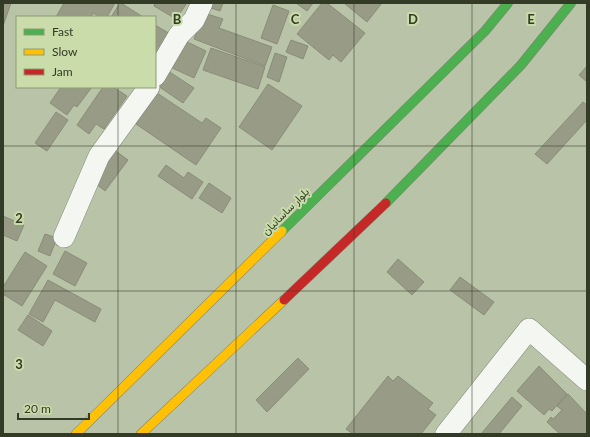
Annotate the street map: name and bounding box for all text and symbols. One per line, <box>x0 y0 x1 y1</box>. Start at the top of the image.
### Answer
text: B <box>173 11 182 27</box>
text: C <box>291 11 300 27</box>
text: D <box>408 11 418 27</box>
text: E <box>527 11 535 27</box>
legend <box>16 16 156 88</box>
text: Fast <box>52 24 74 39</box>
text: Slow <box>52 44 78 59</box>
text: Jam <box>52 64 73 79</box>
street label: بلوار ساسانیان <box>259 185 312 238</box>
text: 2 <box>15 210 23 226</box>
text: 3 <box>15 356 23 372</box>
scale bar <box>18 395 89 421</box>
text: 20 m <box>24 401 51 416</box>

